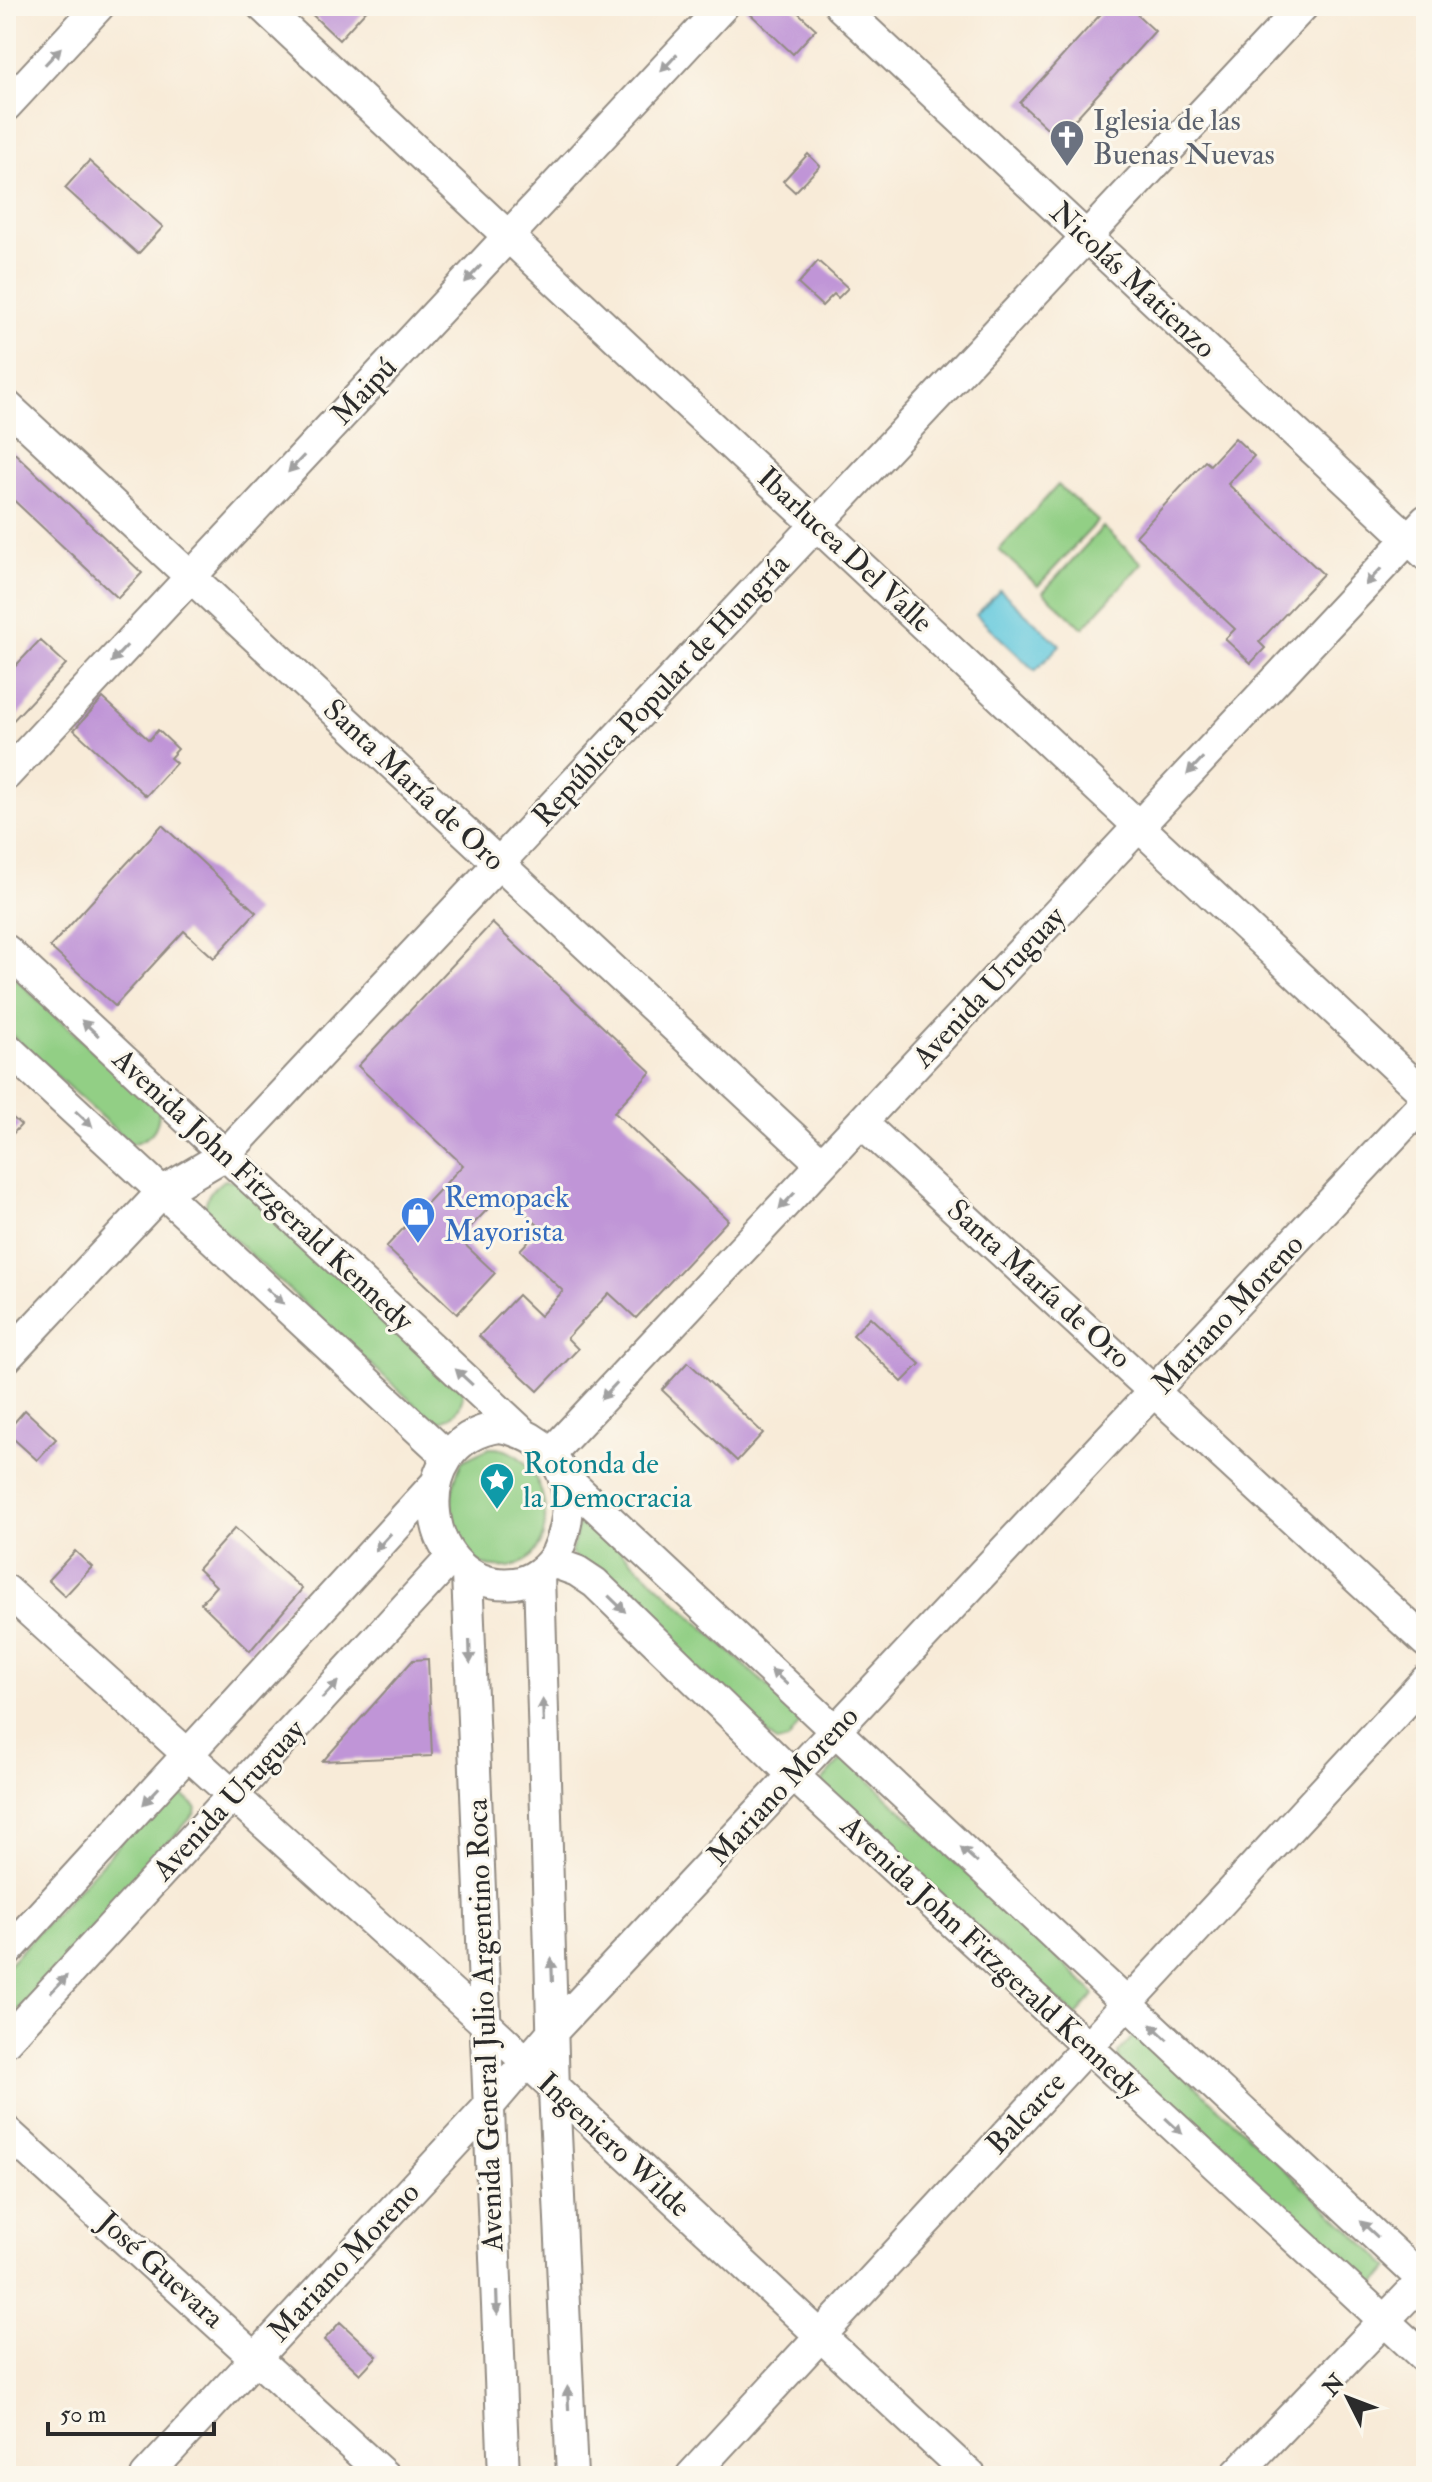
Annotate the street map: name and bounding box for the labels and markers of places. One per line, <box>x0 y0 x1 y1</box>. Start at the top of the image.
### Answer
place label: Iglesia de las Buenas Nuevas <box>1093 102 1275 173</box>
church icon: Iglesia de las Buenas Nuevas <box>1048 118 1086 168</box>
place label: Remopack Mayorista <box>444 1179 569 1250</box>
shop icon: Remopack Mayorista <box>399 1195 437 1245</box>
place label: Rotonda de la Democracia <box>523 1445 693 1516</box>
place icon: Rotonda de la Democracia <box>478 1461 516 1511</box>

